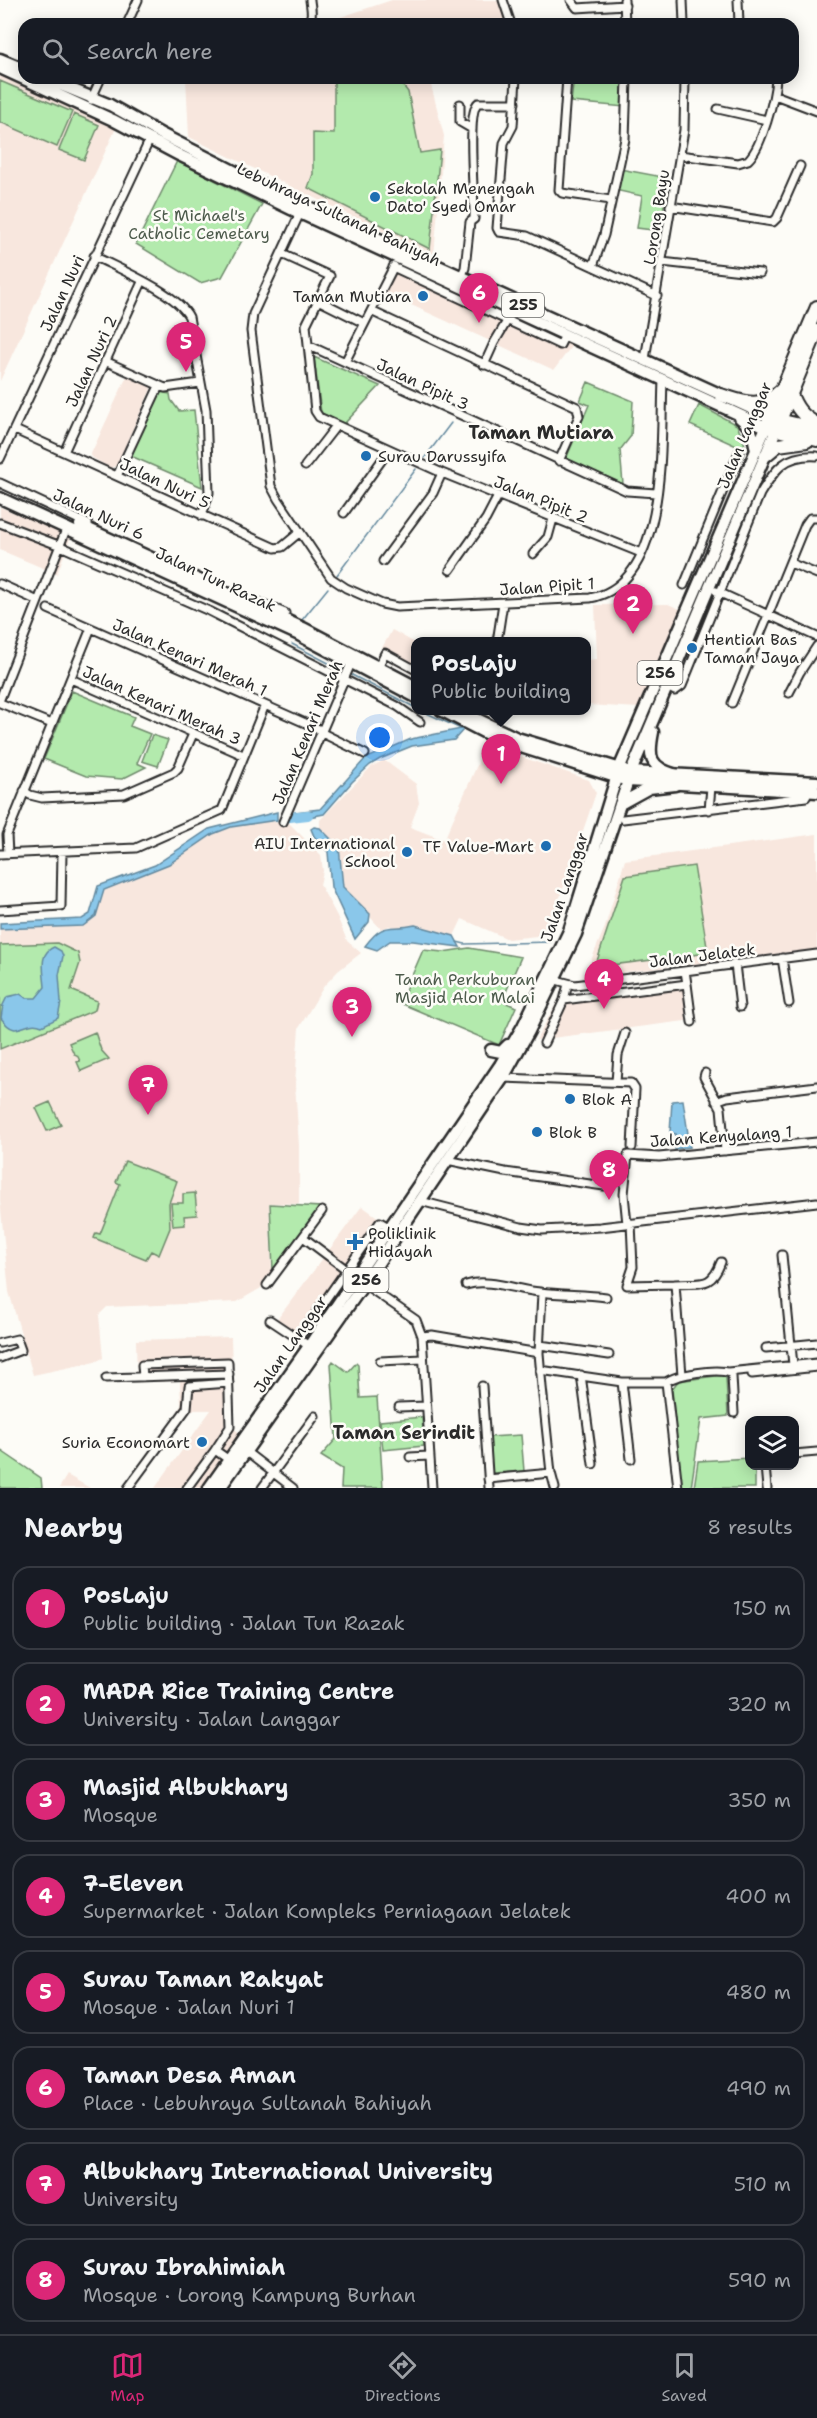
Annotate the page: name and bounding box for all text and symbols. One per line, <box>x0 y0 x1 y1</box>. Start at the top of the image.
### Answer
search box <box>18 18 799 84</box>
icon: search <box>39 35 72 68</box>
text: Search here <box>87 37 213 66</box>
street label: Lebuhraya Sultanah Bahiyah <box>233 158 444 271</box>
street label: Lorong Bayu <box>639 168 674 266</box>
place label: Sekolah Menengah Dato' Syed Omar <box>387 178 535 217</box>
marker: Sekolah Menengah Dato' Syed Omar <box>368 190 382 204</box>
park label: St Michael's Catholic Cemetary <box>128 205 270 244</box>
street label: Jalan Nuri <box>36 252 89 335</box>
pin: 6 <box>460 274 498 323</box>
place label: Taman Mutiara <box>293 286 411 307</box>
marker: Taman Mutiara <box>416 289 430 303</box>
road number: 255 <box>502 293 544 317</box>
street label: Jalan Nuri 2 <box>61 312 122 410</box>
pin: 5 <box>166 322 206 372</box>
street label: Jalan Pipit 3 <box>373 354 472 415</box>
street label: Jalan Langgar <box>712 378 776 492</box>
district label: Taman Mutiara <box>468 421 614 445</box>
place label: Surau Darussyifa <box>378 446 506 467</box>
marker: Surau Darussyifa <box>359 449 373 463</box>
street label: Jalan Nuri 5 <box>116 453 213 514</box>
street label: Jalan Pipit 2 <box>491 471 591 528</box>
street label: Jalan Nuri 6 <box>50 484 148 545</box>
street label: Jalan Tun Razak <box>152 542 279 617</box>
street label: Jalan Pipit 1 <box>499 573 595 600</box>
pin: 2 <box>614 584 652 634</box>
street label: Jalan Kenari Merah 1 <box>109 614 270 701</box>
place label: Hentian Bas Taman Jaya <box>704 629 799 668</box>
popup <box>411 637 591 715</box>
marker: Hentian Bas Taman Jaya <box>685 641 699 655</box>
text: PosLaju <box>431 649 517 678</box>
street label: Jalan Kenari Merah <box>268 657 347 808</box>
street label: Jalan Kenari Merah 3 <box>79 661 244 750</box>
road number: 256 <box>638 661 682 685</box>
text: Public building <box>431 678 571 704</box>
your location <box>365 723 394 752</box>
pin: 1 <box>482 734 520 784</box>
street label: Jalan Langgar <box>536 830 593 945</box>
place label: AIU International School <box>254 833 395 872</box>
place label: TF Value-Mart <box>422 836 534 857</box>
marker: TF Value-Mart <box>539 839 553 853</box>
marker: AIU International School <box>400 845 414 859</box>
street label: Jalan Jelatek <box>648 939 756 972</box>
pin: 4 <box>584 960 624 1009</box>
park label: Tanah Perkuburan Masjid Alor Malai <box>395 969 535 1008</box>
pin: 3 <box>332 988 372 1037</box>
pin: 7 <box>128 1066 168 1115</box>
place label: Blok A <box>582 1089 632 1110</box>
marker: Blok A <box>563 1092 577 1106</box>
street label: Jalan Kenyalang 1 <box>649 1121 793 1152</box>
place label: Blok B <box>549 1122 597 1143</box>
marker: Blok B <box>530 1125 544 1139</box>
pin: 8 <box>590 1150 628 1200</box>
place label: Poliklinik Hidayah <box>368 1223 436 1262</box>
marker: Poliklinik Hidayah <box>346 1233 364 1251</box>
road number: 256 <box>344 1268 388 1292</box>
street label: Jalan Langgar <box>249 1291 332 1397</box>
map controls <box>745 1416 799 1470</box>
button: layers <box>745 1416 799 1470</box>
district label: Taman Serindit <box>333 1421 475 1445</box>
place label: Suria Economart <box>62 1432 190 1453</box>
marker: Suria Economart <box>195 1435 209 1449</box>
text: Nearby <box>24 1510 123 1545</box>
text: 8 results <box>707 1514 793 1540</box>
text: PosLaju <box>83 1581 169 1610</box>
text: 1 <box>41 1595 50 1621</box>
text: 150 m <box>733 1595 791 1621</box>
text: Public building · Jalan Tun Razak <box>83 1610 405 1636</box>
text: MADA Rice Training Centre <box>83 1677 394 1706</box>
text: 2 <box>39 1691 53 1717</box>
text: 320 m <box>727 1691 791 1717</box>
text: University · Jalan Langgar <box>83 1706 341 1732</box>
text: Masjid Albukhary <box>83 1773 288 1802</box>
text: 3 <box>39 1787 53 1813</box>
text: 350 m <box>727 1787 791 1813</box>
text: Mosque <box>83 1802 158 1828</box>
text: 7-Eleven <box>83 1869 183 1898</box>
text: 4 <box>39 1883 53 1909</box>
text: 400 m <box>725 1883 791 1909</box>
text: Supermarket · Jalan Kompleks Perniagaan Jelatek <box>83 1898 571 1924</box>
text: Surau Taman Rakyat <box>83 1965 323 1994</box>
text: 5 <box>39 1979 52 2005</box>
text: 480 m <box>726 1979 791 2005</box>
text: Mosque · Jalan Nuri 1 <box>83 1994 295 2020</box>
text: Taman Desa Aman <box>83 2061 296 2090</box>
text: 6 <box>39 2075 53 2101</box>
text: 490 m <box>726 2075 791 2101</box>
text: Place · Lebuhraya Sultanah Bahiyah <box>83 2090 432 2116</box>
text: Albukhary International University <box>83 2157 493 2186</box>
text: 7 <box>39 2171 53 2197</box>
text: 510 m <box>734 2171 791 2197</box>
text: University <box>83 2186 179 2212</box>
text: Surau Ibrahimiah <box>83 2253 286 2282</box>
text: 8 <box>39 2267 53 2293</box>
text: 590 m <box>728 2267 791 2293</box>
text: Mosque · Lorong Kampung Burhan <box>83 2282 416 2308</box>
tab: Map <box>110 2349 144 2406</box>
tab: Directions <box>365 2349 441 2406</box>
tab: Saved <box>661 2349 707 2406</box>

